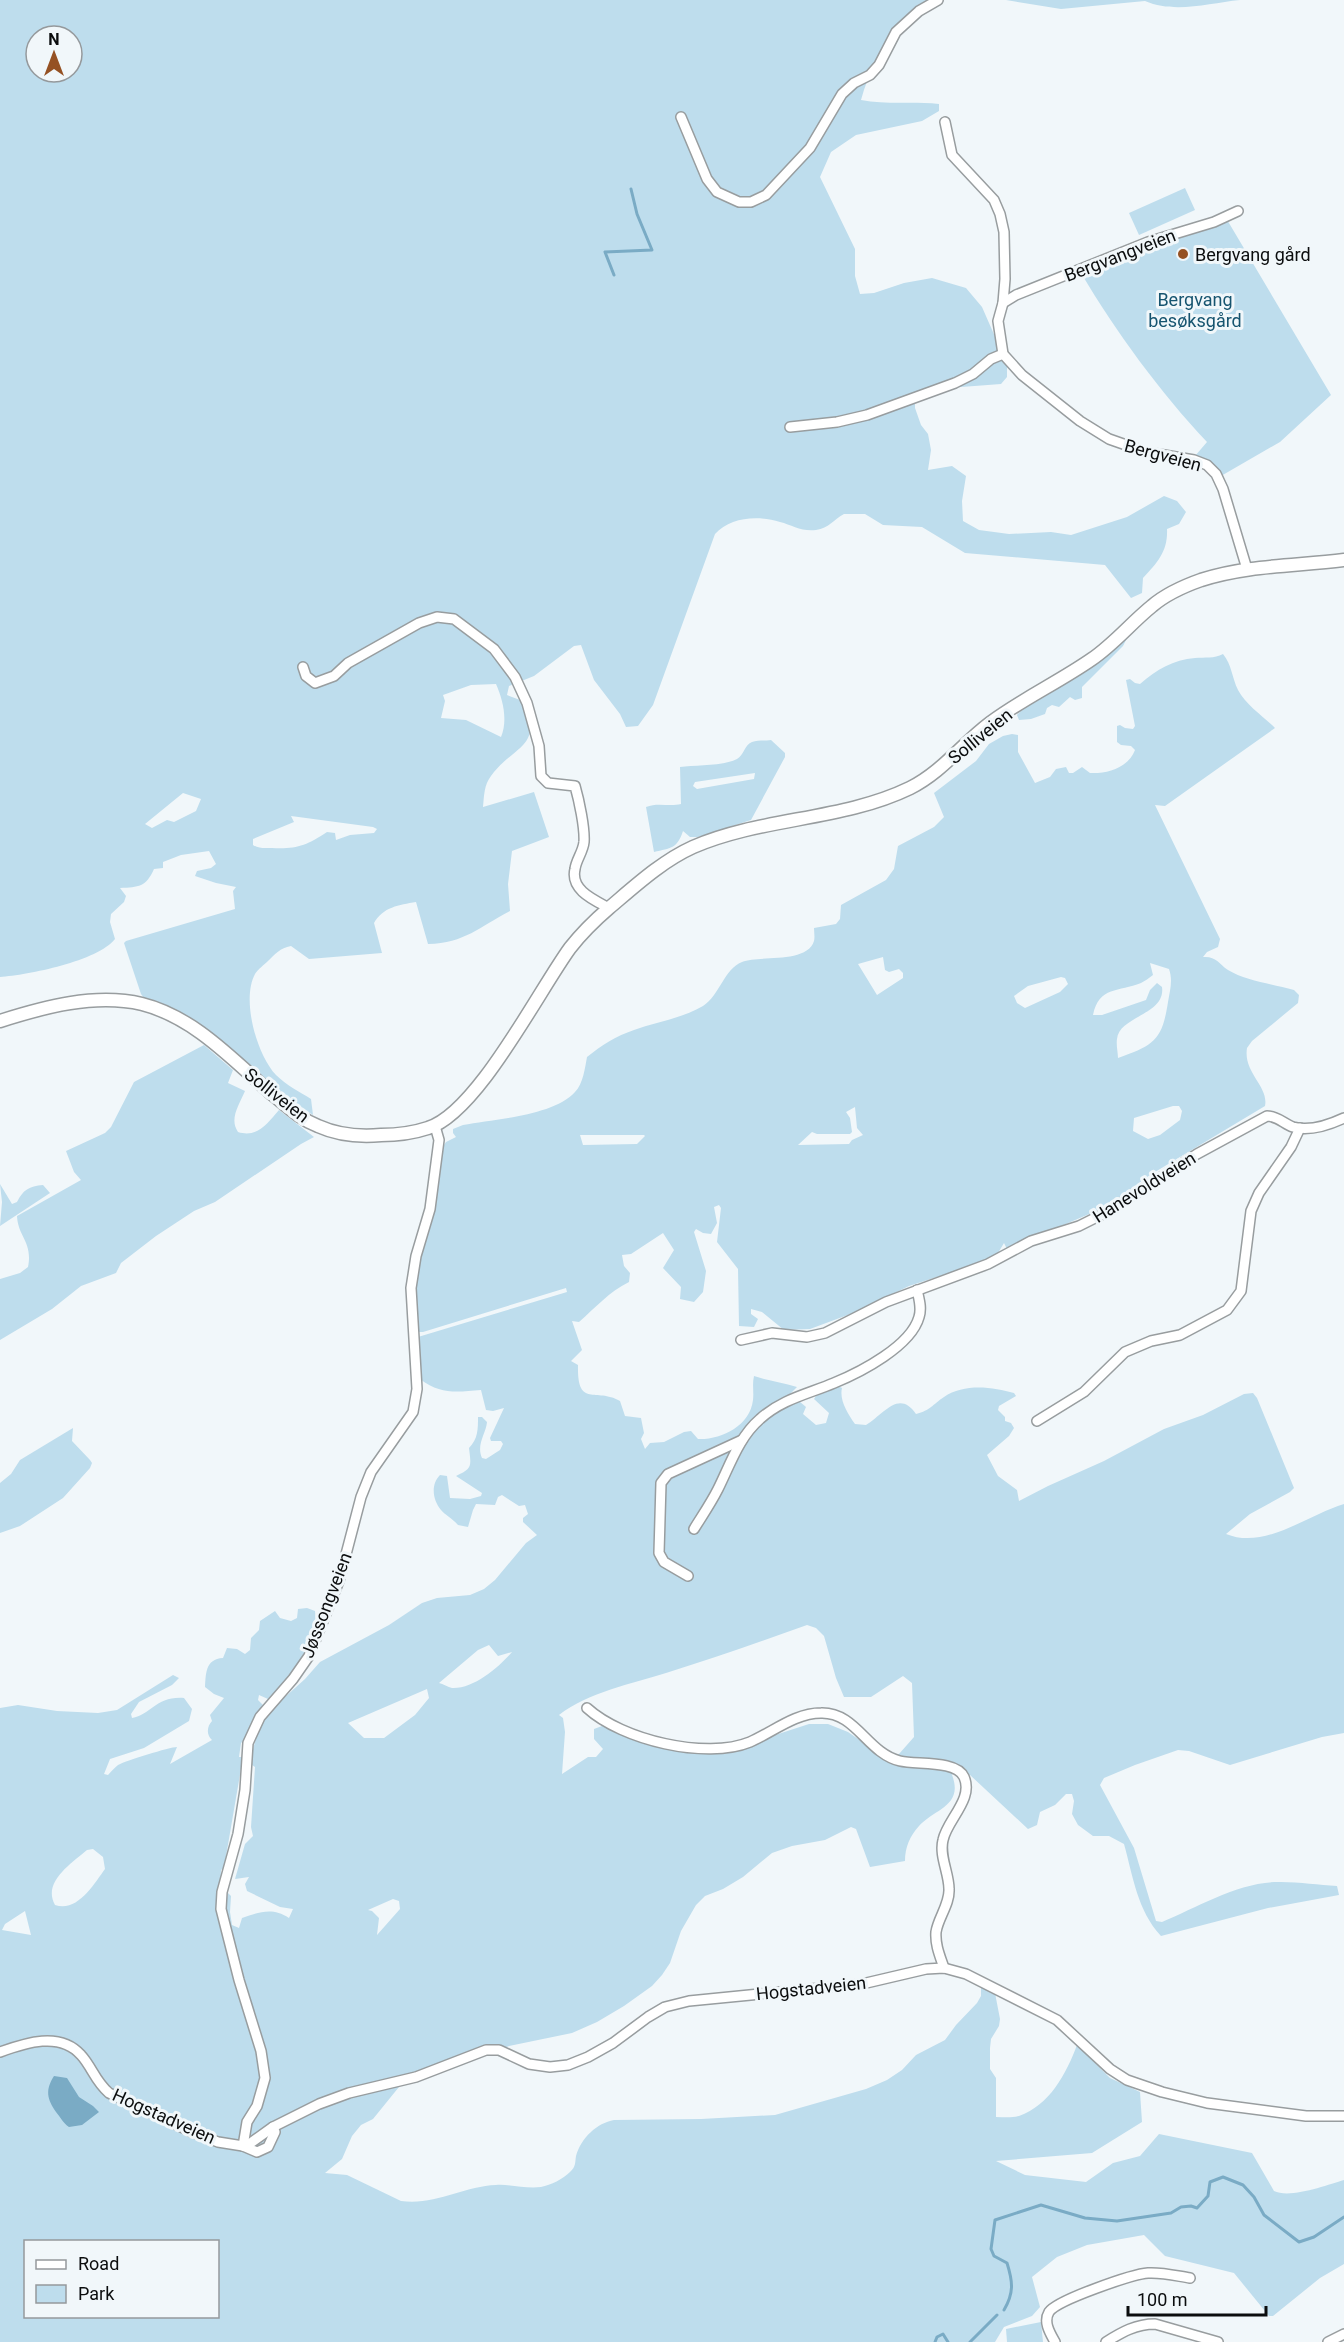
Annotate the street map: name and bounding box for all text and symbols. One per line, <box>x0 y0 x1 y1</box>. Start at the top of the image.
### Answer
north arrow <box>24 24 84 84</box>
text: N <box>48 30 60 49</box>
street label: Bergvangveien <box>1062 224 1178 286</box>
place label: Bergvang gård <box>1195 244 1311 265</box>
marker: Bergvang gård <box>1176 247 1190 261</box>
park label: Bergvang besøksgård <box>1148 289 1242 331</box>
street label: Bergveien <box>1122 435 1204 475</box>
street label: Solliveien <box>944 704 1016 768</box>
street label: Solliveien <box>241 1063 313 1127</box>
street label: Hanevoldveien <box>1089 1147 1199 1227</box>
street label: Jøssongveien <box>296 1549 356 1661</box>
street label: Hogstadveien <box>755 1972 867 2004</box>
street label: Hogstadveien <box>109 2084 219 2148</box>
legend <box>24 2240 219 2318</box>
text: Road <box>78 2253 119 2274</box>
scale bar <box>1128 2279 1266 2317</box>
text: Park <box>78 2283 115 2304</box>
text: 100 m <box>1137 2289 1188 2310</box>

